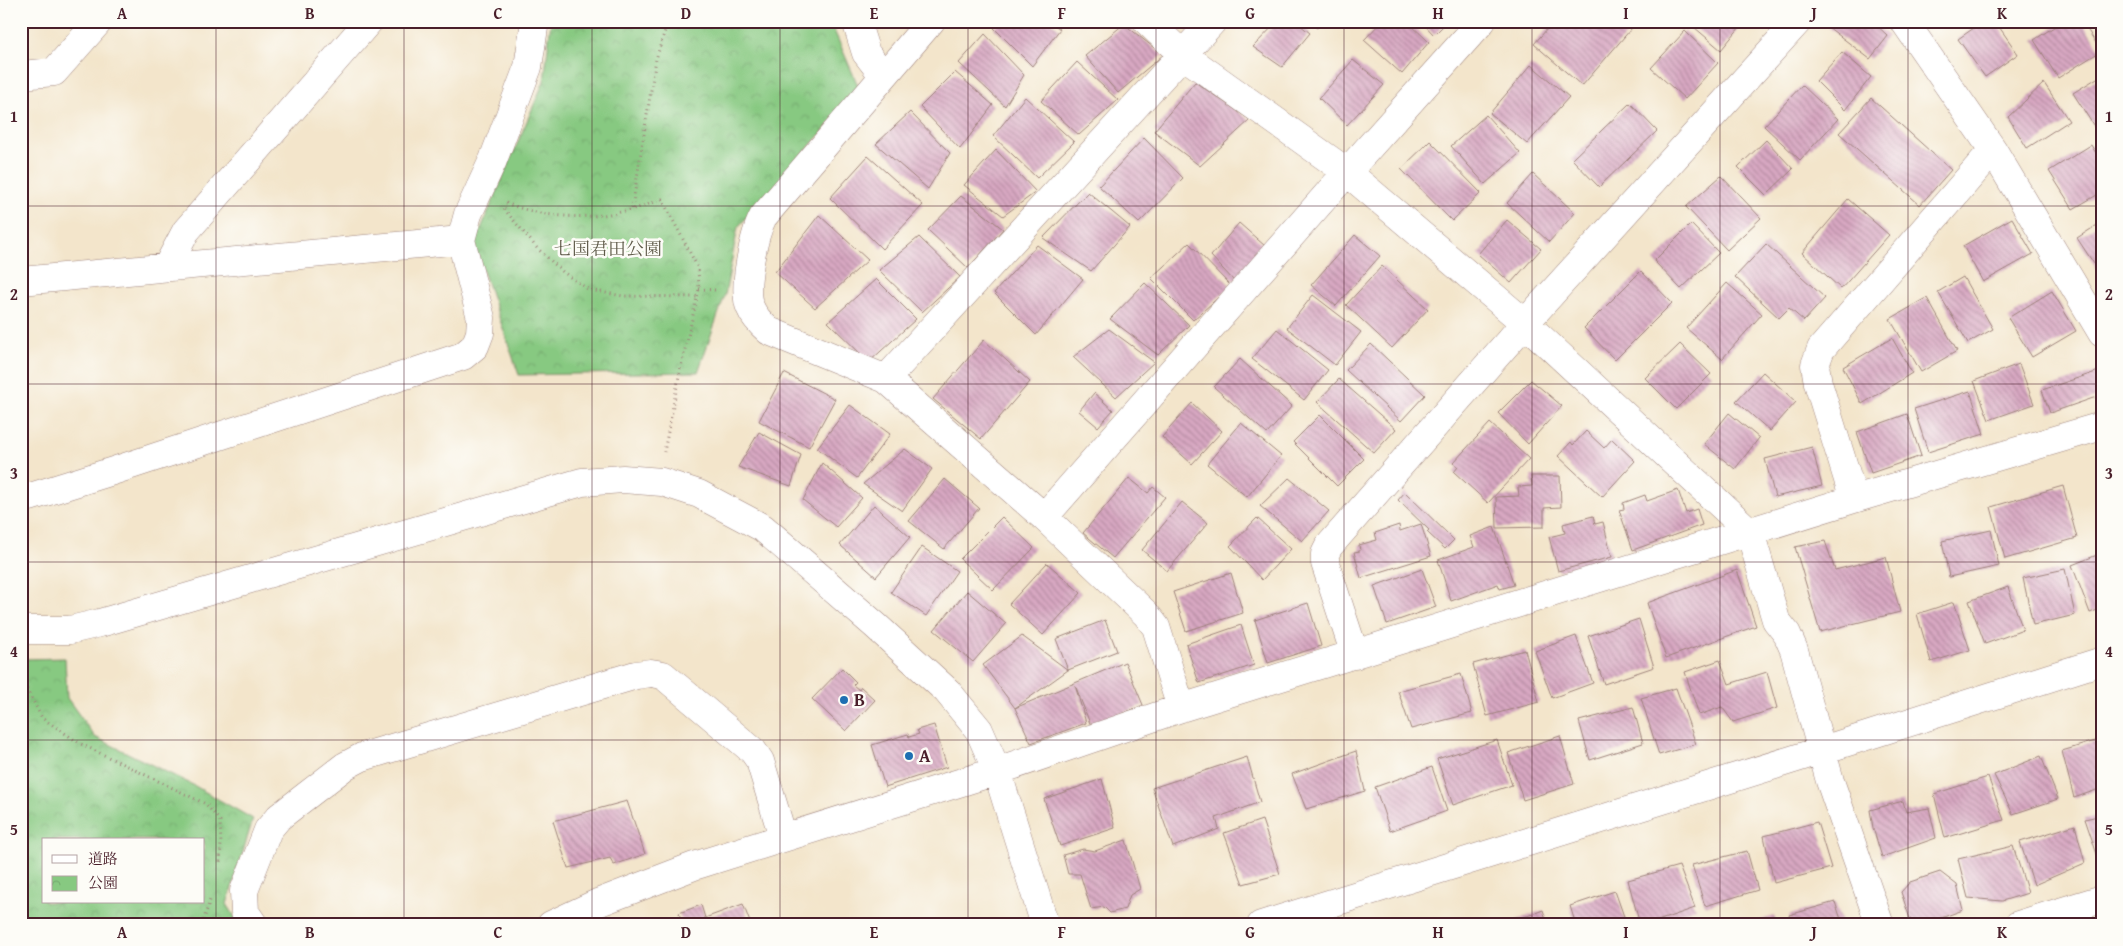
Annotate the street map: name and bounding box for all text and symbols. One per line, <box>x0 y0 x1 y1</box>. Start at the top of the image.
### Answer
text: A <box>117 1 128 25</box>
text: B <box>305 1 315 25</box>
text: C <box>493 1 503 25</box>
text: D <box>681 1 691 25</box>
text: E <box>870 1 879 25</box>
text: F <box>1058 1 1066 25</box>
text: G <box>1245 1 1255 25</box>
text: H <box>1432 1 1444 25</box>
text: I <box>1623 1 1629 25</box>
text: J <box>1808 1 1817 25</box>
text: K <box>1997 1 2008 25</box>
text: 1 <box>10 104 18 128</box>
text: 1 <box>2105 104 2113 128</box>
park label: 七国君田公園 <box>554 235 662 262</box>
text: 2 <box>10 282 18 306</box>
text: 2 <box>2105 282 2113 306</box>
text: 3 <box>10 461 18 485</box>
text: 3 <box>2105 461 2113 485</box>
text: 4 <box>10 639 18 663</box>
text: 4 <box>2105 639 2113 663</box>
place label: B <box>854 686 865 713</box>
marker: B <box>838 694 850 706</box>
place label: A <box>919 742 931 769</box>
marker: A <box>903 750 915 762</box>
text: 5 <box>10 817 18 841</box>
text: 5 <box>2105 817 2113 841</box>
legend <box>42 838 205 904</box>
text: 道路 <box>88 848 118 869</box>
text: 公園 <box>88 872 118 893</box>
text: A <box>117 920 128 944</box>
text: B <box>305 920 315 944</box>
text: C <box>493 920 503 944</box>
text: D <box>681 920 691 944</box>
text: E <box>870 920 879 944</box>
text: F <box>1058 920 1066 944</box>
text: G <box>1245 920 1255 944</box>
text: H <box>1432 920 1444 944</box>
text: I <box>1623 920 1629 944</box>
text: J <box>1808 920 1817 944</box>
text: K <box>1997 920 2008 944</box>

